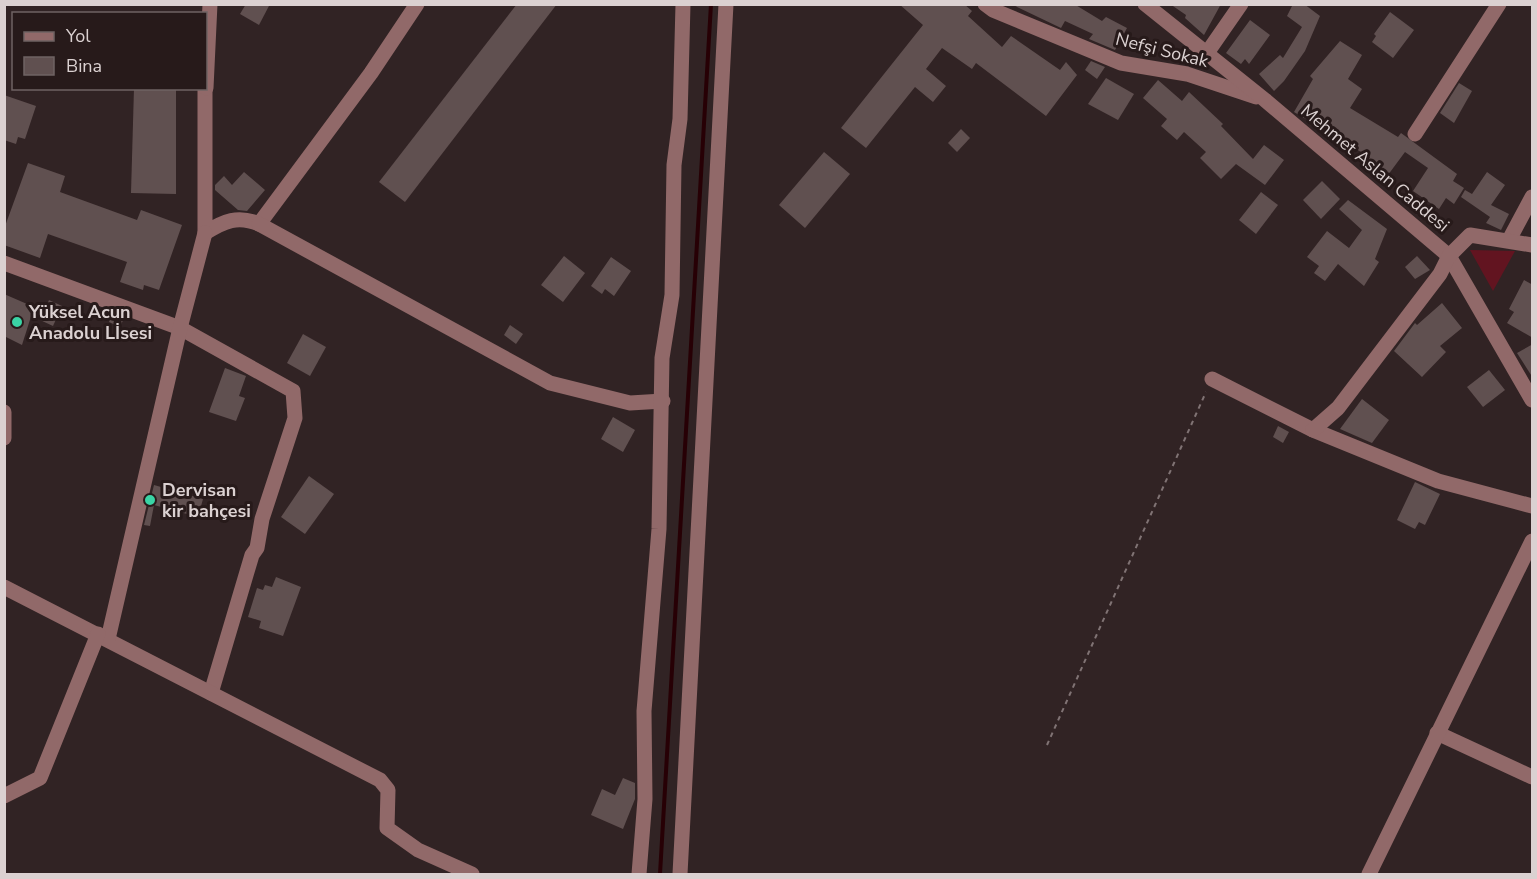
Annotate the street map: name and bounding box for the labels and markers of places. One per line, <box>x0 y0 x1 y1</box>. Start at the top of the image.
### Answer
place label: Yüksel Acun Anadolu Lİsesi <box>28 300 152 345</box>
marker: Yüksel Acun Anadolu Lİsesi <box>10 315 24 329</box>
place label: Dervisan kir bahçesi <box>162 478 251 523</box>
marker: Dervisan kir bahçesi <box>143 493 157 507</box>

